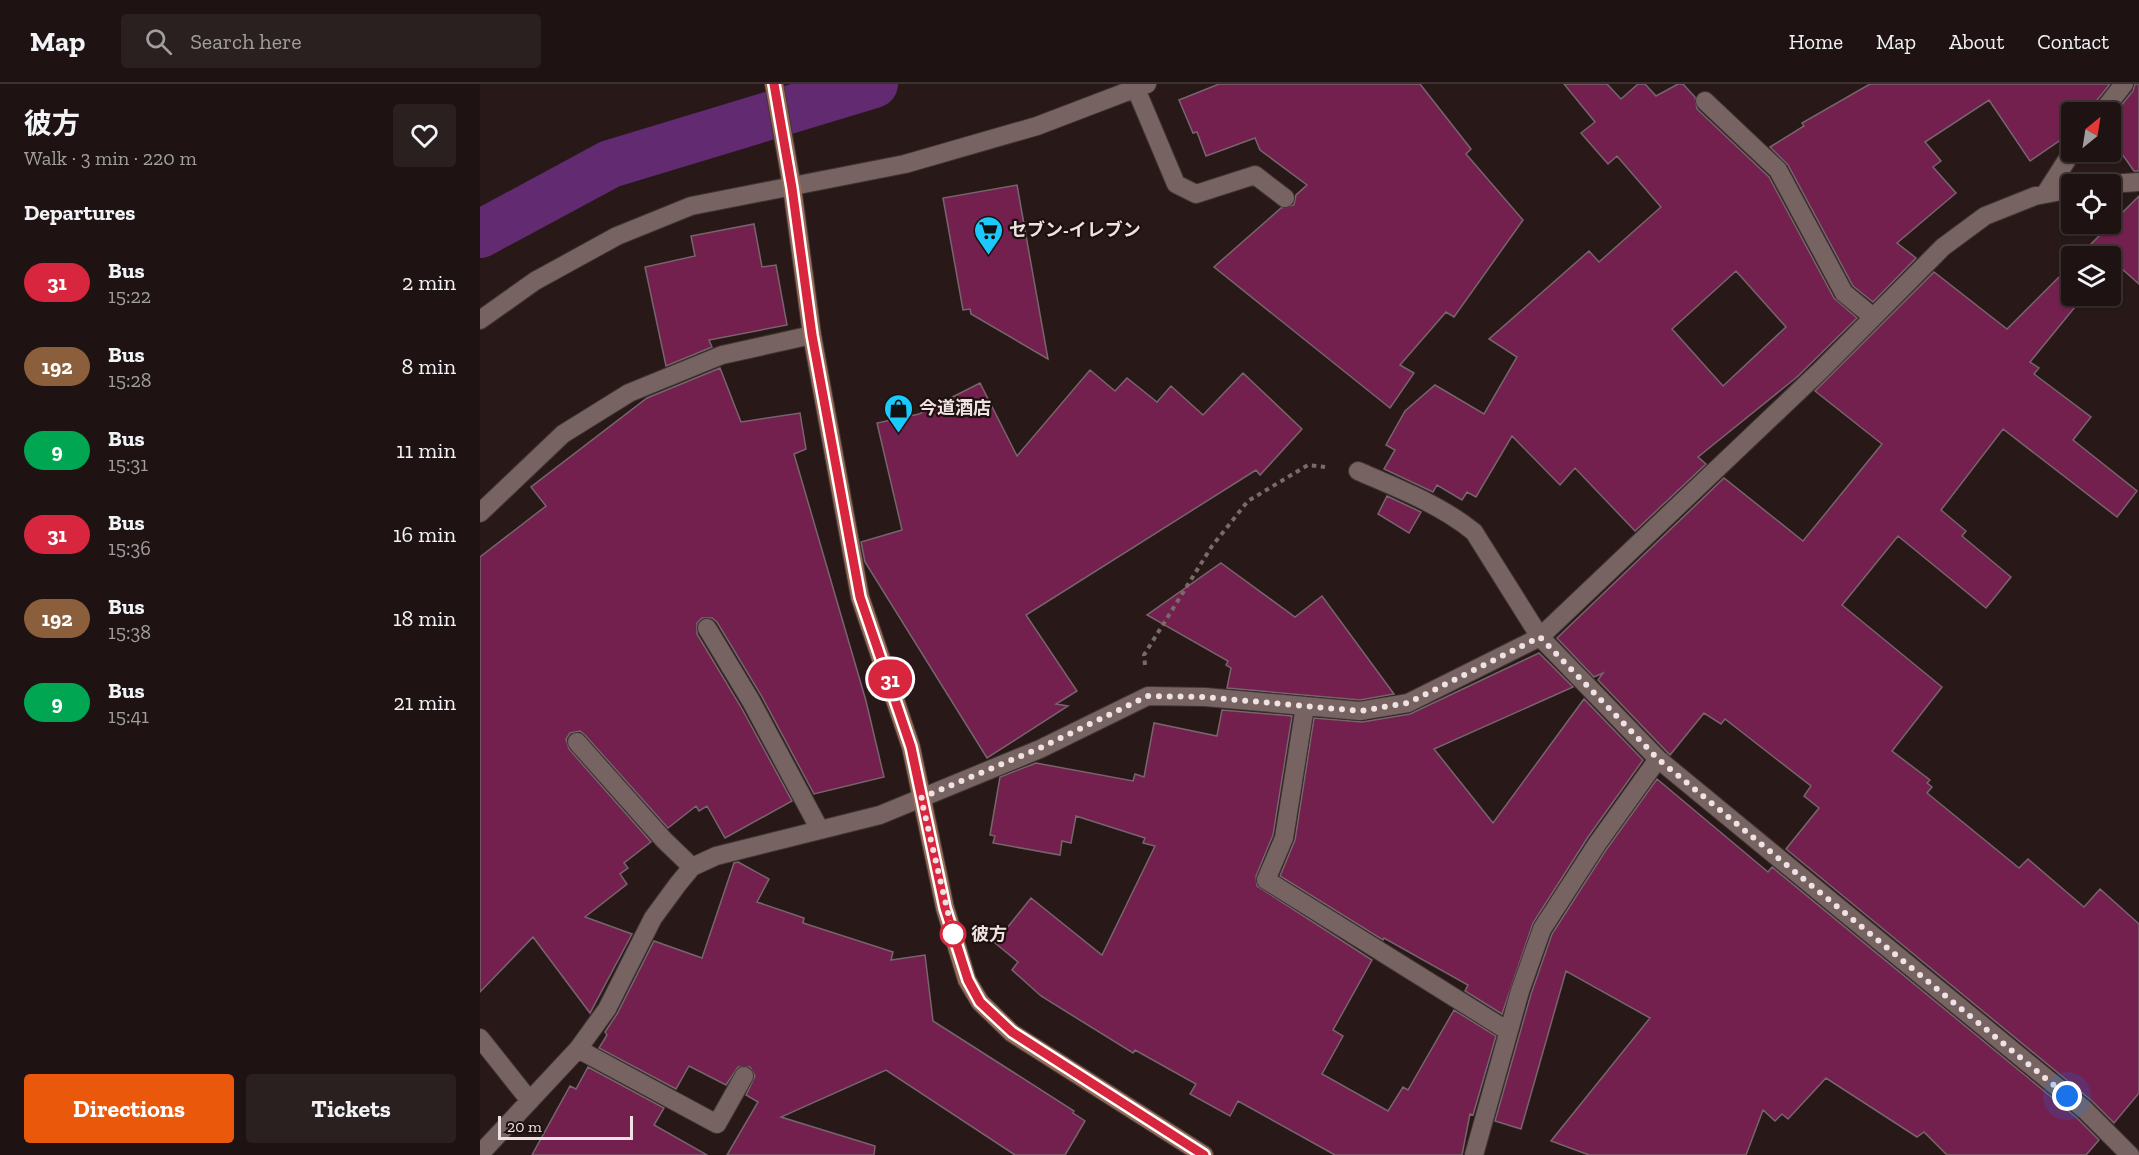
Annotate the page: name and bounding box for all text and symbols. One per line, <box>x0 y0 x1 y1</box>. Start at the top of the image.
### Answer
search box <box>121 14 541 68</box>
text: Map <box>30 25 85 58</box>
icon: search <box>142 25 175 58</box>
text: Search here <box>190 28 302 55</box>
text: Home <box>1789 29 1843 54</box>
text: Map <box>1876 29 1916 54</box>
text: About <box>1949 29 2004 54</box>
text: Contact <box>2037 29 2109 54</box>
north arrow <box>2061 102 2121 162</box>
map controls <box>2061 102 2121 306</box>
button: heart <box>393 104 456 167</box>
text: 彼方 <box>24 107 80 140</box>
text: Walk · 3 min · 220 m <box>24 146 197 170</box>
button: locate <box>2061 174 2121 234</box>
text: Departures <box>24 199 135 226</box>
supermarket icon: セブン-イレブン <box>972 214 1004 256</box>
place label: セブン-イレブン <box>1009 219 1141 241</box>
button: layers <box>2061 246 2121 306</box>
text: Bus <box>108 257 145 284</box>
text: 2 min <box>402 269 456 296</box>
text: 31 <box>47 270 67 295</box>
text: 15:22 <box>108 284 151 308</box>
text: Bus <box>108 341 145 368</box>
text: 8 min <box>401 353 456 380</box>
text: 192 <box>42 354 73 379</box>
text: 15:28 <box>108 368 151 392</box>
shop icon: 今道酒店 <box>882 392 914 434</box>
place label: 今道酒店 <box>919 397 991 419</box>
text: Bus <box>108 425 145 452</box>
text: 11 min <box>396 437 456 464</box>
text: 9 <box>51 438 63 463</box>
text: 15:31 <box>108 452 148 476</box>
text: Bus <box>108 509 145 536</box>
text: 16 min <box>393 521 456 548</box>
text: 31 <box>47 522 67 547</box>
text: 15:36 <box>108 536 151 560</box>
text: Bus <box>108 593 145 620</box>
text: 18 min <box>393 605 456 632</box>
text: 192 <box>42 606 73 631</box>
text: 15:38 <box>108 620 151 644</box>
line badge: 31 <box>863 660 917 698</box>
text: 31 <box>880 667 900 692</box>
text: Bus <box>108 677 145 704</box>
text: 21 min <box>393 689 456 716</box>
text: 9 <box>51 690 63 715</box>
text: 15:41 <box>108 704 149 728</box>
marker: 彼方 <box>940 921 966 947</box>
place label: 彼方 <box>971 923 1007 945</box>
button: Directions <box>24 1074 234 1143</box>
button: Tickets <box>246 1074 456 1143</box>
your location <box>2052 1081 2082 1111</box>
scale bar <box>498 1113 633 1140</box>
text: 20 m <box>507 1117 542 1136</box>

